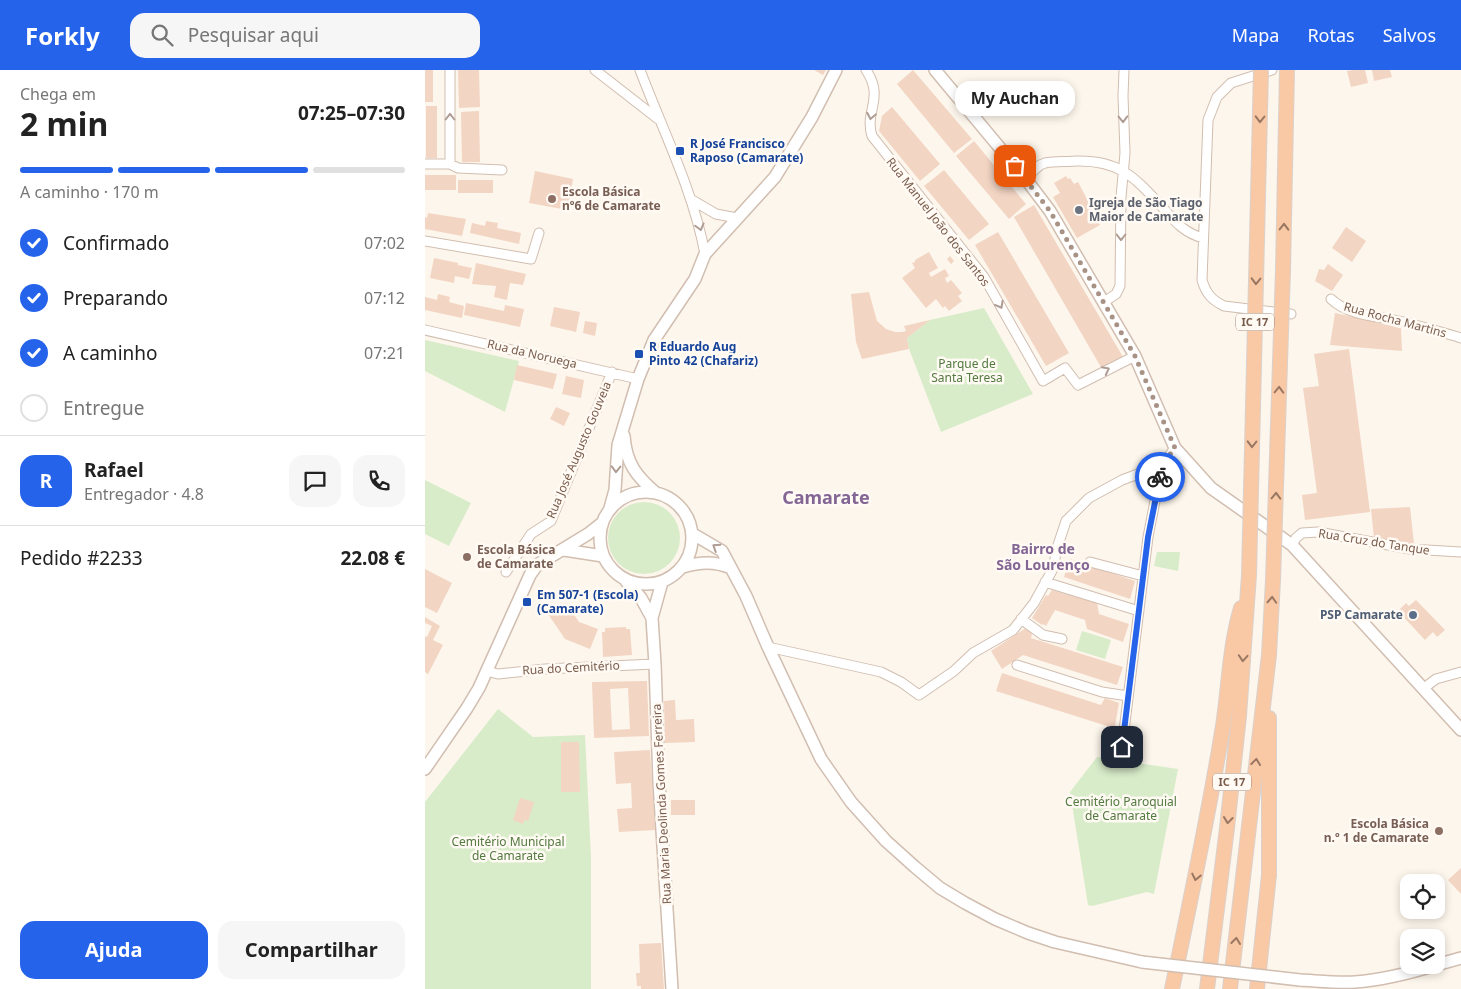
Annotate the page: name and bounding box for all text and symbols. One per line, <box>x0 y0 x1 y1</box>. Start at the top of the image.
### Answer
search box <box>130 13 480 58</box>
text: Forkly <box>25 19 100 52</box>
icon: search <box>148 21 176 49</box>
text: Pesquisar aqui <box>188 22 319 48</box>
text: Mapa <box>1232 23 1279 47</box>
text: Rotas <box>1307 23 1355 47</box>
text: Salvos <box>1383 23 1436 47</box>
callout: My Auchan <box>955 81 1075 116</box>
text: Chega em <box>20 83 96 105</box>
text: My Auchan <box>971 87 1059 109</box>
text: 07:25–07:30 <box>298 100 405 126</box>
text: 2 min <box>20 102 108 145</box>
one-way arrow <box>867 112 877 121</box>
one-way arrow <box>445 113 455 120</box>
one-way arrow <box>1118 115 1128 123</box>
one-way arrow <box>1254 115 1265 123</box>
place label: R José Francisco Raposo (Camarate) <box>690 135 803 166</box>
marker: R José Francisco Raposo (Camarate) <box>674 145 686 157</box>
pin <box>994 145 1036 187</box>
icon: bag <box>1001 152 1029 180</box>
street label: Rua Manuel João dos Santos <box>883 154 994 290</box>
text: A caminho · 170 m <box>20 181 159 203</box>
place label: Escola Básica nº6 de Camarate <box>562 183 661 214</box>
marker: Escola Básica nº6 de Camarate <box>546 193 558 205</box>
place label: Igreja de São Tiago Maior de Camarate <box>1089 194 1203 225</box>
marker: Igreja de São Tiago Maior de Camarate <box>1073 204 1085 216</box>
one-way arrow <box>694 222 704 230</box>
one-way arrow <box>1279 223 1289 230</box>
icon: check <box>20 229 48 257</box>
text: Confirmado <box>63 230 169 256</box>
text: 07:02 <box>364 232 405 254</box>
one-way arrow <box>1116 233 1126 241</box>
one-way arrow <box>1250 277 1261 285</box>
icon: check <box>20 284 48 312</box>
text: Preparando <box>63 285 168 311</box>
text: 07:12 <box>364 287 405 309</box>
street label: Rua Rocha Martins <box>1342 298 1449 341</box>
one-way arrow <box>993 300 1003 309</box>
road number: IC 17 <box>1236 313 1274 330</box>
street label: Rua da Noruega <box>486 335 579 372</box>
place label: R Eduardo Aug Pinto 42 (Chafariz) <box>649 338 758 369</box>
icon: check <box>20 339 48 367</box>
text: A caminho <box>63 340 158 366</box>
text: 07:21 <box>364 342 405 364</box>
marker: R Eduardo Aug Pinto 42 (Chafariz) <box>633 348 645 360</box>
park label: Parque de Santa Teresa <box>931 355 1003 386</box>
one-way arrow <box>1101 366 1110 376</box>
street label: Rua José Augusto Gouveia <box>542 379 615 521</box>
one-way arrow <box>1274 385 1285 393</box>
text: Entregue <box>63 395 145 421</box>
one-way arrow <box>1246 440 1257 448</box>
courier <box>1135 452 1185 502</box>
button: chat <box>289 455 341 507</box>
button: phone <box>353 455 405 507</box>
text: Rafael <box>84 457 144 483</box>
icon: bike <box>1146 463 1174 491</box>
one-way arrow <box>611 465 621 473</box>
text: R <box>40 468 52 494</box>
text: Entregador · 4.8 <box>84 483 204 505</box>
district label: Camarate <box>782 485 870 509</box>
one-way arrow <box>1270 492 1281 500</box>
street label: Rua Cruz do Tanque <box>1317 524 1431 559</box>
district label: Bairro de São Lourenço <box>996 539 1090 574</box>
place label: Escola Básica de Camarate <box>477 541 555 572</box>
one-way arrow <box>712 544 721 554</box>
text: Pedido #2233 <box>20 545 143 571</box>
text: 22.08 € <box>340 545 405 571</box>
marker: Escola Básica de Camarate <box>461 551 473 563</box>
place label: Em 507-1 (Escola) (Camarate) <box>537 586 638 617</box>
marker: Em 507-1 (Escola) (Camarate) <box>521 596 533 608</box>
one-way arrow <box>1266 596 1277 604</box>
place label: PSP Camarate <box>1320 606 1403 623</box>
marker: PSP Camarate <box>1407 609 1419 621</box>
one-way arrow <box>1238 655 1249 663</box>
street label: Rua do Cemitério <box>522 656 620 679</box>
street label: Rua Maria Deolinda Gomes Ferreira <box>648 703 675 905</box>
pin <box>1101 726 1143 768</box>
icon: home <box>1108 733 1136 761</box>
one-way arrow <box>1250 757 1261 765</box>
road number: IC 17 <box>1213 774 1251 790</box>
park label: Cemitério Paroquial de Camarate <box>1065 793 1177 824</box>
place label: Escola Básica n.º 1 de Camarate <box>1324 815 1429 846</box>
one-way arrow <box>1223 817 1234 825</box>
marker: Escola Básica n.º 1 de Camarate <box>1433 825 1445 837</box>
park label: Cemitério Municipal de Camarate <box>451 833 565 864</box>
one-way arrow <box>1191 873 1202 881</box>
map controls <box>1400 874 1445 974</box>
button: locate <box>1400 874 1445 919</box>
button: Ajuda <box>20 921 208 979</box>
button: Compartilhar <box>218 921 405 979</box>
button: layers <box>1400 929 1445 974</box>
one-way arrow <box>1230 936 1241 944</box>

